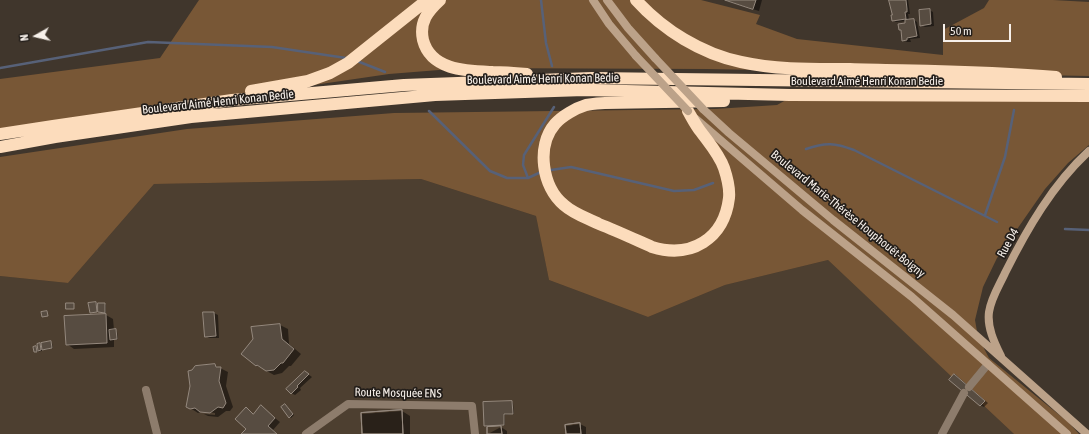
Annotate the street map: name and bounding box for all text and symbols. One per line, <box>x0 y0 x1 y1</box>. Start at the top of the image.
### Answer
north arrow <box>16 16 56 56</box>
scale bar <box>945 16 1013 42</box>
text: 50 m <box>950 24 972 38</box>
text: N <box>18 34 31 42</box>
street label: Boulevard Aimé Henri Konan Bedie <box>467 70 619 88</box>
street label: Boulevard Aimé Henri Konan Bedie <box>791 74 943 88</box>
street label: Boulevard Aimé Henri Konan Bedie <box>141 87 295 117</box>
street label: Boulevard Marie-Thérèse Houphouët-Boigny <box>768 147 928 281</box>
street label: Rue D4 <box>994 226 1022 260</box>
street label: Route Mosquée ENS <box>354 385 442 401</box>

